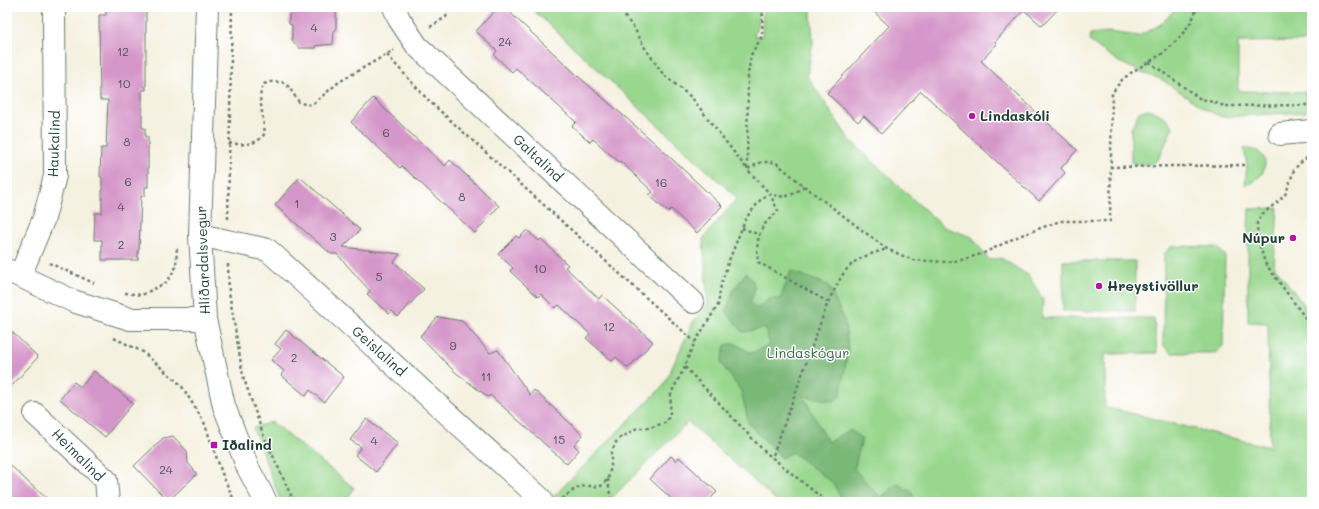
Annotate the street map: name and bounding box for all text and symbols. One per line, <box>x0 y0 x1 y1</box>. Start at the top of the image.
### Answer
house number: 4 <box>310 19 318 35</box>
house number: 24 <box>498 33 512 49</box>
house number: 12 <box>117 43 129 59</box>
house number: 10 <box>118 75 131 91</box>
place label: Lindaskóli <box>980 106 1050 125</box>
street label: Haukalind <box>43 110 64 178</box>
marker: Lindaskóli <box>967 111 977 121</box>
house number: 6 <box>382 124 390 140</box>
street label: Galtalind <box>509 130 568 186</box>
house number: 8 <box>123 133 131 149</box>
house number: 6 <box>124 173 132 189</box>
house number: 16 <box>655 174 667 190</box>
house number: 8 <box>458 188 466 204</box>
house number: 1 <box>294 195 300 211</box>
house number: 4 <box>117 198 125 214</box>
street label: Hlíðardalsvegur <box>191 205 214 315</box>
house number: 3 <box>329 228 337 244</box>
place label: Núpur <box>1242 228 1285 247</box>
marker: Núpur <box>1288 233 1298 243</box>
house number: 2 <box>118 236 124 252</box>
house number: 10 <box>534 260 547 276</box>
house number: 5 <box>376 268 383 284</box>
place label: Hreystivöllur <box>1107 276 1198 295</box>
marker: Hreystivöllur <box>1094 281 1104 291</box>
house number: 12 <box>603 318 615 334</box>
street label: Geislalind <box>348 321 411 380</box>
house number: 9 <box>449 337 457 353</box>
park label: Lindaskógur <box>767 343 849 362</box>
house number: 2 <box>291 349 297 365</box>
house number: 11 <box>481 368 491 384</box>
street label: Heimalind <box>48 424 109 485</box>
house number: 15 <box>553 431 565 447</box>
house number: 4 <box>370 432 378 448</box>
place label: Iðalind <box>222 435 272 454</box>
marker: Iðalind <box>209 440 219 450</box>
house number: 24 <box>159 461 173 477</box>

